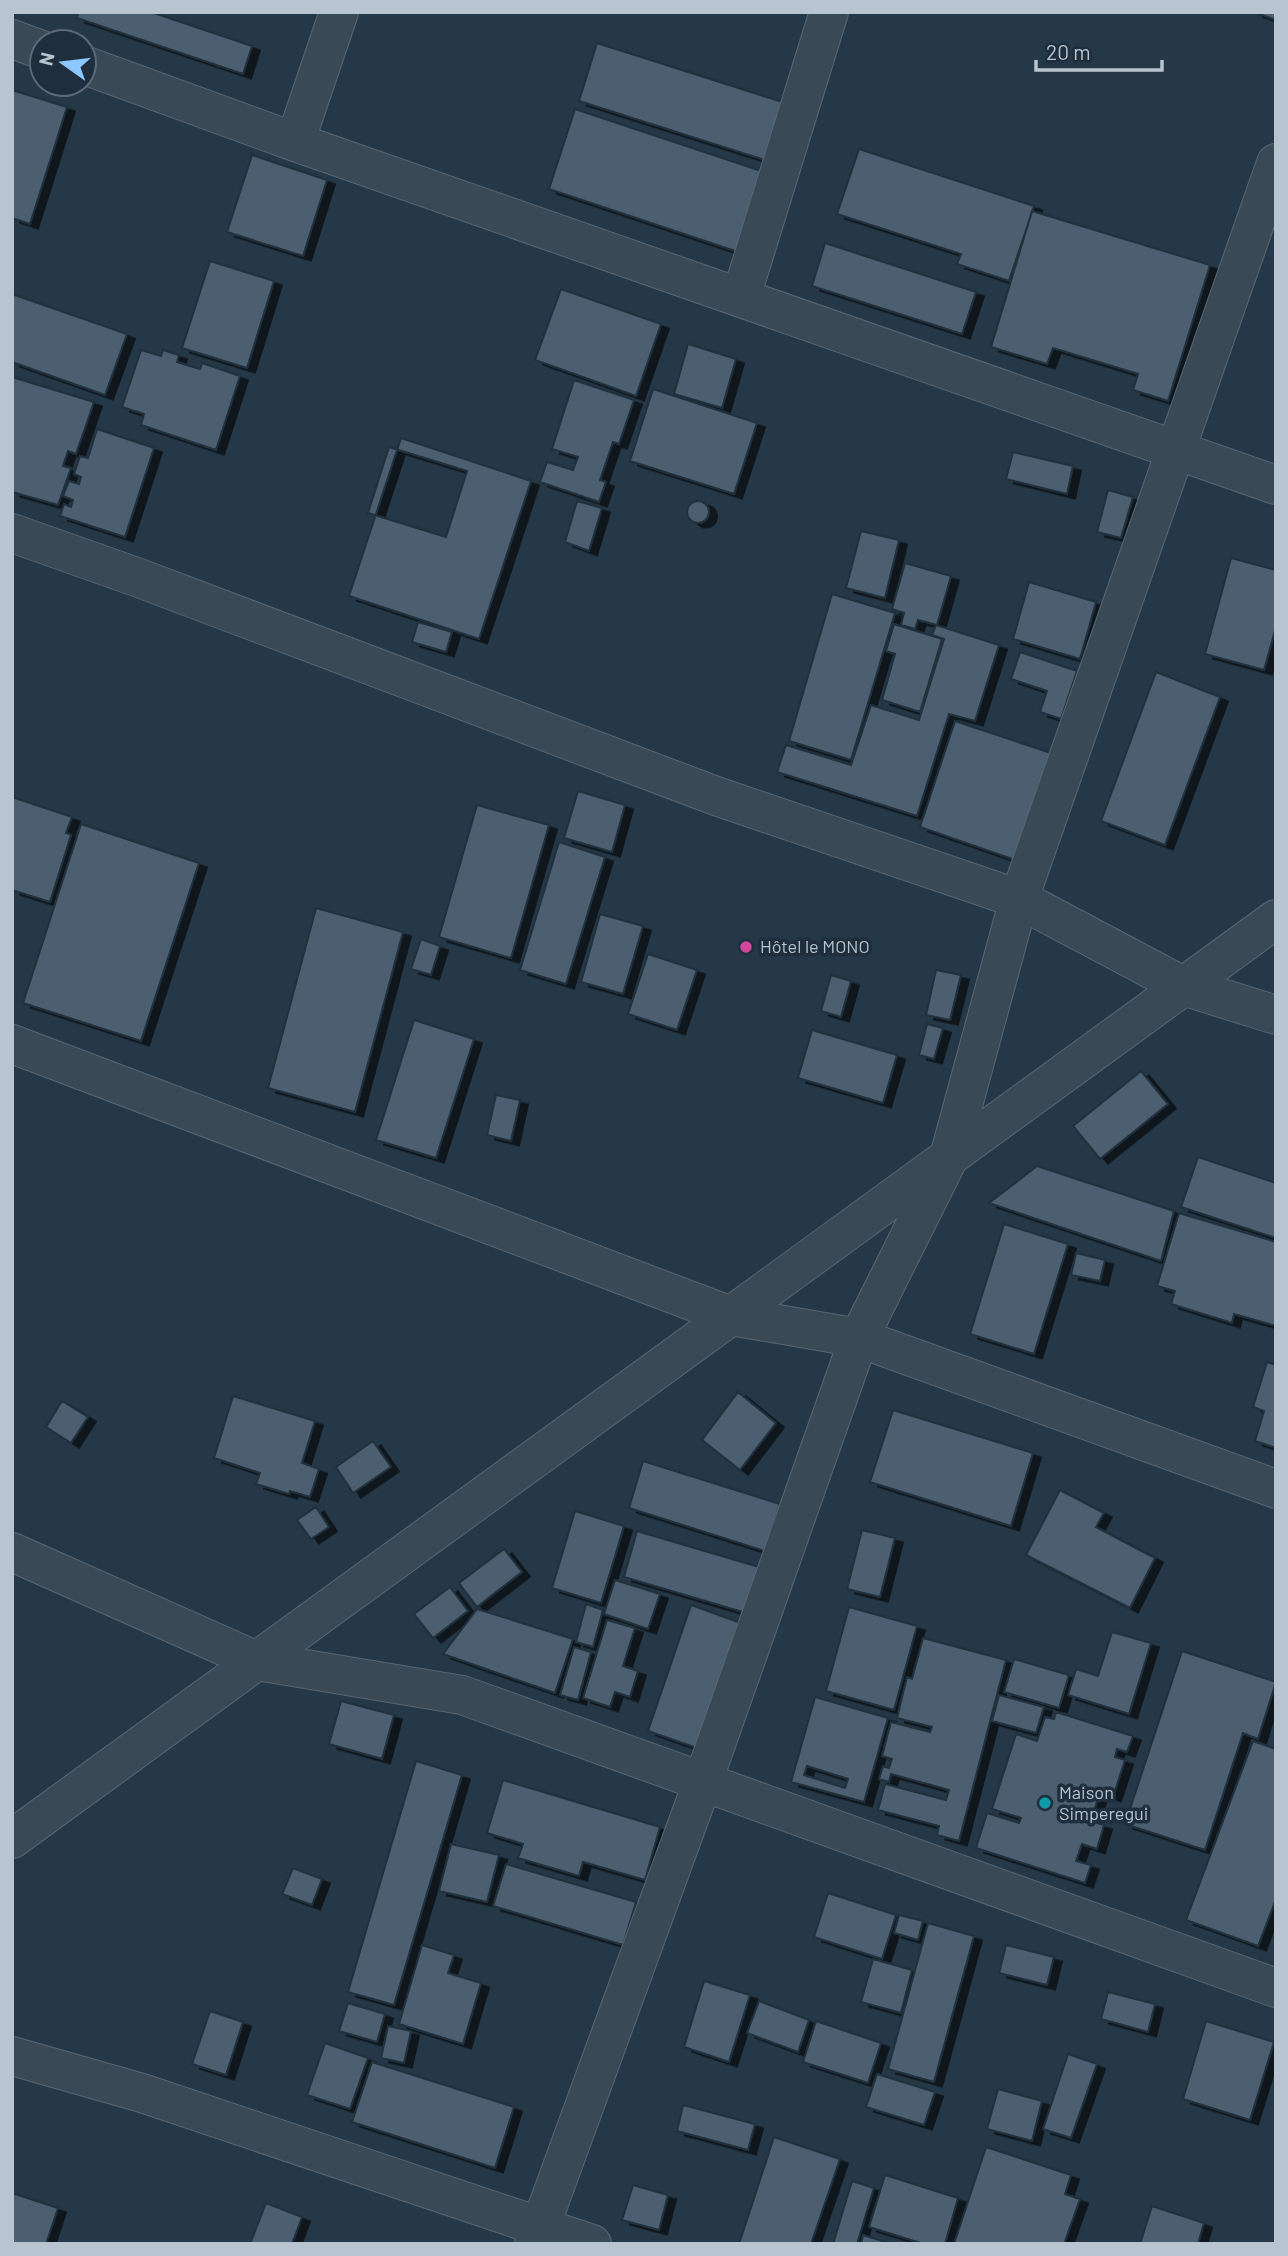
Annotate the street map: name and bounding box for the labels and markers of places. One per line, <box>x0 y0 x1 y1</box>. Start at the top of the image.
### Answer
place label: Hôtel le MONO <box>760 935 870 957</box>
marker: Hôtel le MONO <box>738 939 754 955</box>
place label: Maison Simperegui <box>1059 1781 1148 1824</box>
marker: Maison Simperegui <box>1037 1795 1053 1811</box>

